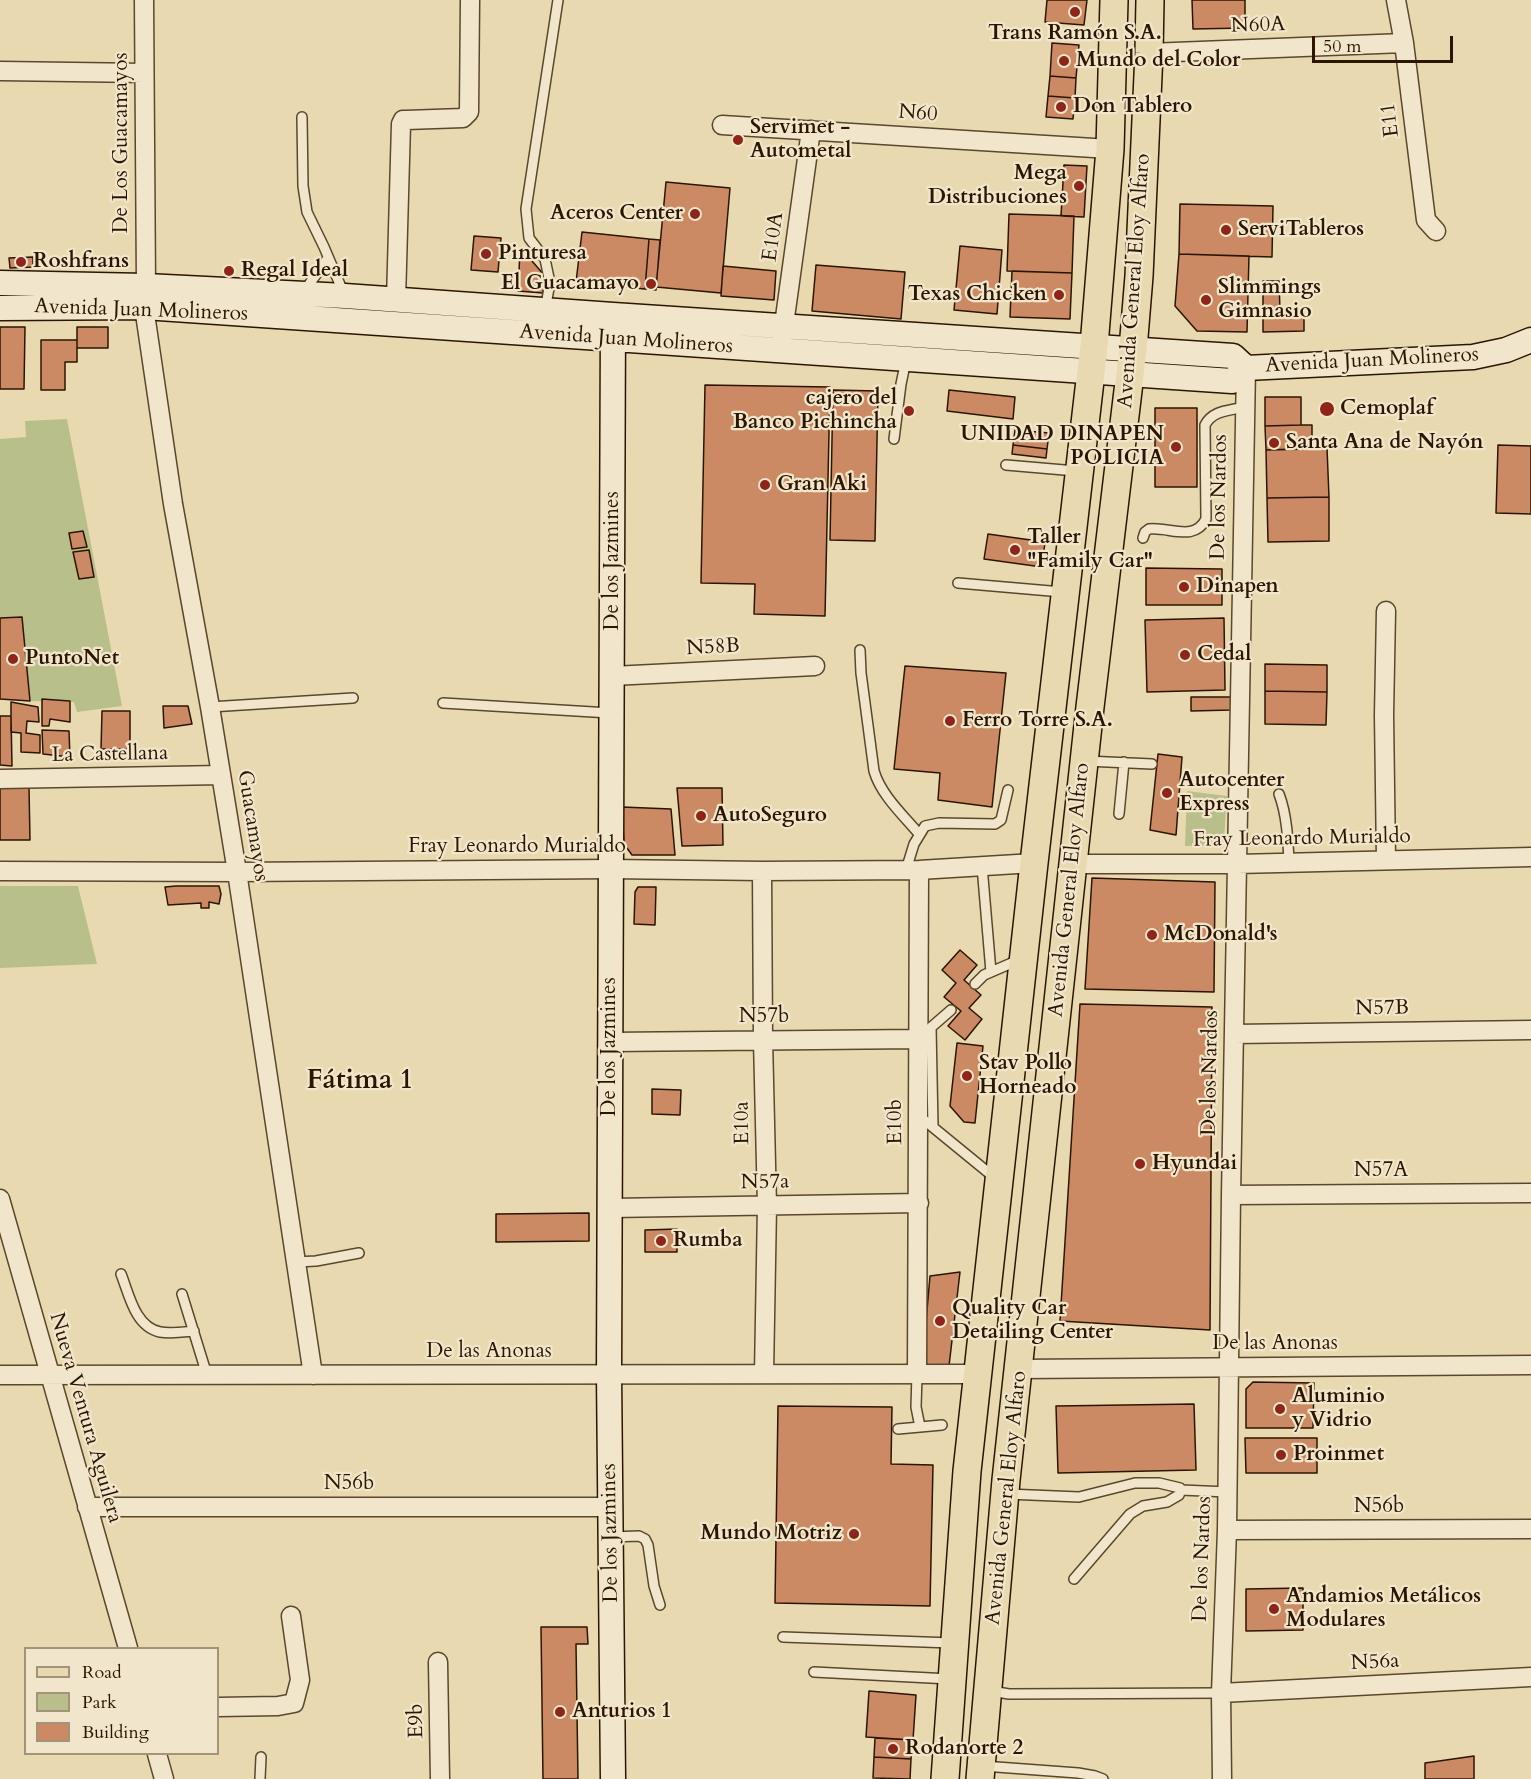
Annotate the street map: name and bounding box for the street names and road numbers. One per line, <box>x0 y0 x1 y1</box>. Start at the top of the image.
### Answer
street label: N60A <box>1230 12 1286 40</box>
street label: De Los Guacamayos <box>109 52 135 234</box>
street label: N60 <box>897 100 939 128</box>
street label: E11 <box>1376 101 1406 139</box>
street label: Avenida General Eloy Alfaro <box>1114 153 1156 409</box>
street label: E10A <box>758 211 790 263</box>
street label: Avenida Juan Molineros <box>34 295 248 327</box>
street label: Avenida Juan Molineros <box>518 320 734 360</box>
street label: Avenida Juan Molineros <box>1264 343 1480 379</box>
street label: De los Nardos <box>1206 434 1234 560</box>
street label: De los Jazmines <box>600 491 626 631</box>
street label: N58B <box>686 634 740 662</box>
street label: La Castellana <box>52 741 168 769</box>
street label: Avenida General Eloy Alfaro <box>1044 762 1096 1018</box>
street label: Guacamayos <box>231 769 273 883</box>
street label: Fray Leonardo Murialdo <box>1193 825 1411 853</box>
street label: Fray Leonardo Murialdo <box>408 834 626 860</box>
street label: De los Jazmines <box>597 977 623 1117</box>
street label: N57B <box>1355 996 1409 1022</box>
street label: N57b <box>739 1004 789 1030</box>
street label: De los Nardos <box>1197 1010 1225 1136</box>
street label: E10b <box>883 1099 909 1145</box>
street label: E10a <box>730 1101 756 1145</box>
street label: N57A <box>1354 1158 1408 1184</box>
street label: N57a <box>741 1170 789 1196</box>
street label: Nueva Ventura Aguilera <box>43 1310 127 1526</box>
street label: De las Anonas <box>1212 1331 1338 1357</box>
street label: De las Anonas <box>426 1339 552 1365</box>
street label: Avenida General Eloy Alfaro <box>981 1370 1033 1626</box>
street label: De los Jazmines <box>597 1463 625 1603</box>
street label: N56b <box>324 1471 374 1497</box>
street label: N56b <box>1354 1494 1404 1520</box>
street label: De los Nardos <box>1188 1496 1218 1622</box>
street label: N56a <box>1350 1649 1400 1677</box>
street label: E9b <box>404 1703 430 1739</box>

